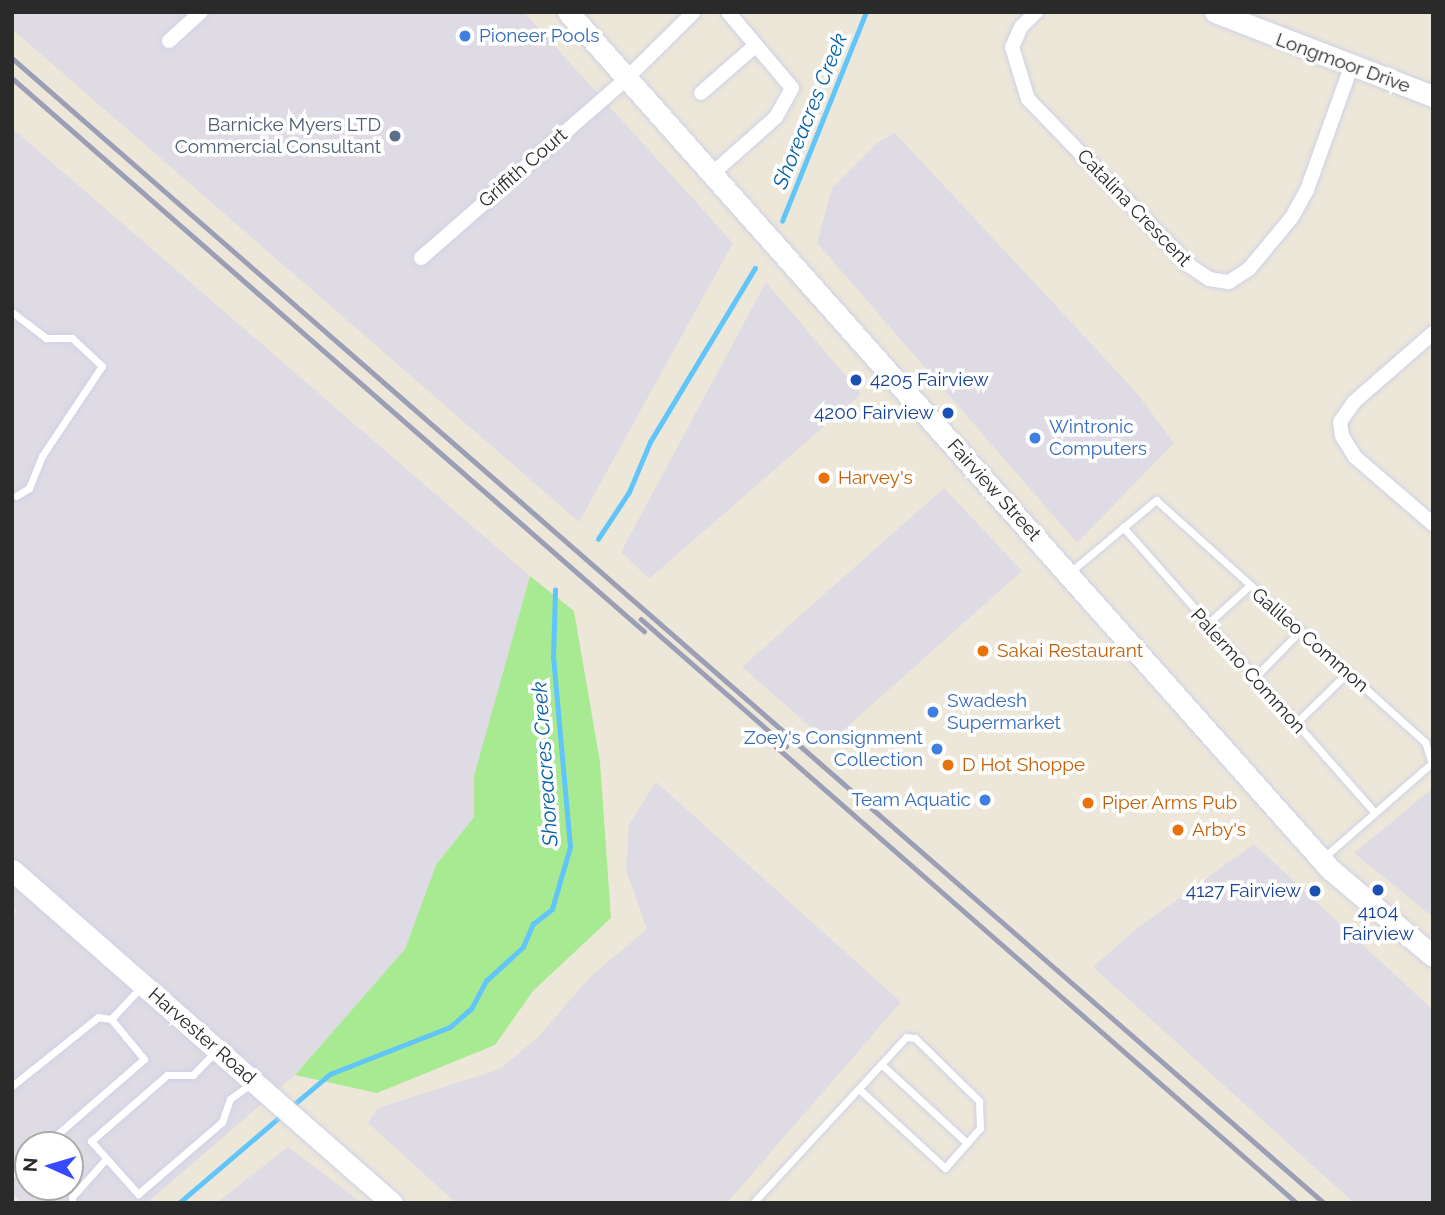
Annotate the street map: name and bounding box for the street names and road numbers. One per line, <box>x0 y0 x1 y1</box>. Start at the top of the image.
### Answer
street label: Longmoor Drive <box>1272 28 1414 98</box>
street label: Griffith Court <box>474 124 572 212</box>
street label: Catalina Crescent <box>1072 145 1196 271</box>
street label: Fairview Street <box>942 434 1046 546</box>
street label: Galileo Common <box>1247 583 1373 697</box>
street label: Palermo Common <box>1186 604 1310 738</box>
street label: Harvester Road <box>143 983 261 1089</box>

